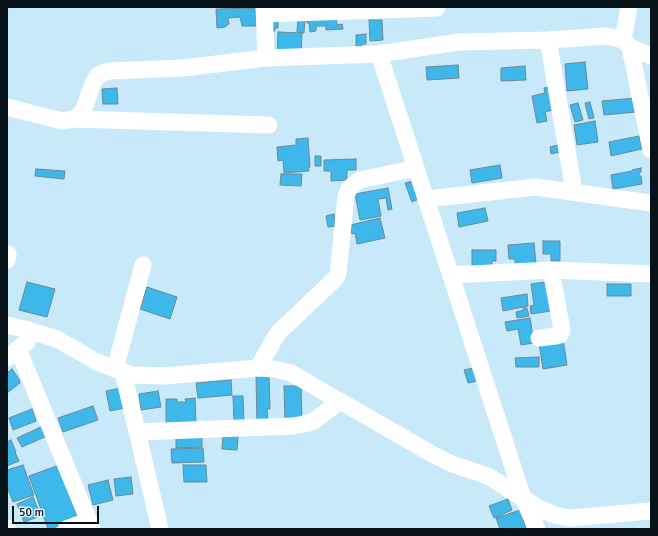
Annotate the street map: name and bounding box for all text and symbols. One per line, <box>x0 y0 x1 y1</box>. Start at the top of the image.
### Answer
scale bar <box>14 498 101 524</box>
text: 50 m <box>19 505 44 520</box>

